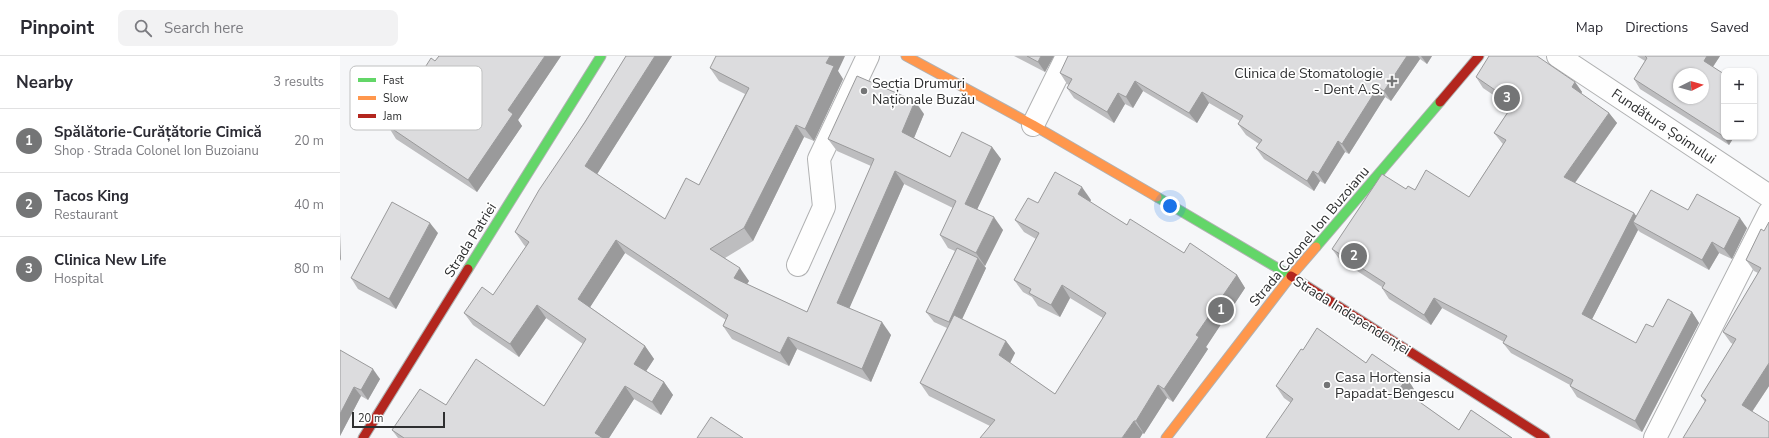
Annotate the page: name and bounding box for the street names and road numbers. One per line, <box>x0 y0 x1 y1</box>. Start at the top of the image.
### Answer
street label: Fundătura Șoimului <box>1608 84 1720 168</box>
street label: Strada Colonel Ion Buzoianu <box>1245 162 1374 310</box>
street label: Strada Patriei <box>440 199 501 281</box>
street label: Strada Independenței <box>1290 272 1414 359</box>

